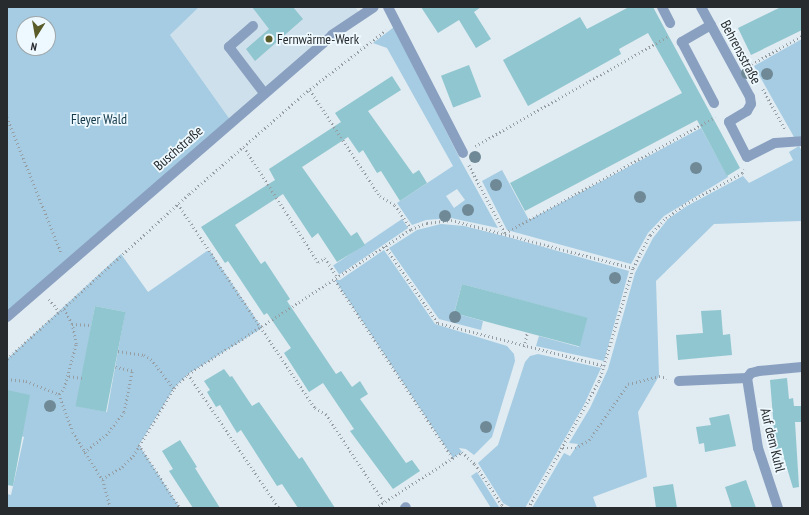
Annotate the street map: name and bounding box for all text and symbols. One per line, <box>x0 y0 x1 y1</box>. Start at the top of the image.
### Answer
north arrow <box>16 16 56 56</box>
street label: Behrensstraße <box>717 17 765 87</box>
place label: Fernwärme-Werk <box>277 31 359 47</box>
marker: Fernwärme-Werk <box>264 34 274 44</box>
text: N <box>30 39 38 54</box>
park label: Fleyer Wald <box>71 111 127 127</box>
street label: Buschstraße <box>150 122 206 174</box>
street label: Auf dem Kuhl <box>757 406 789 474</box>

